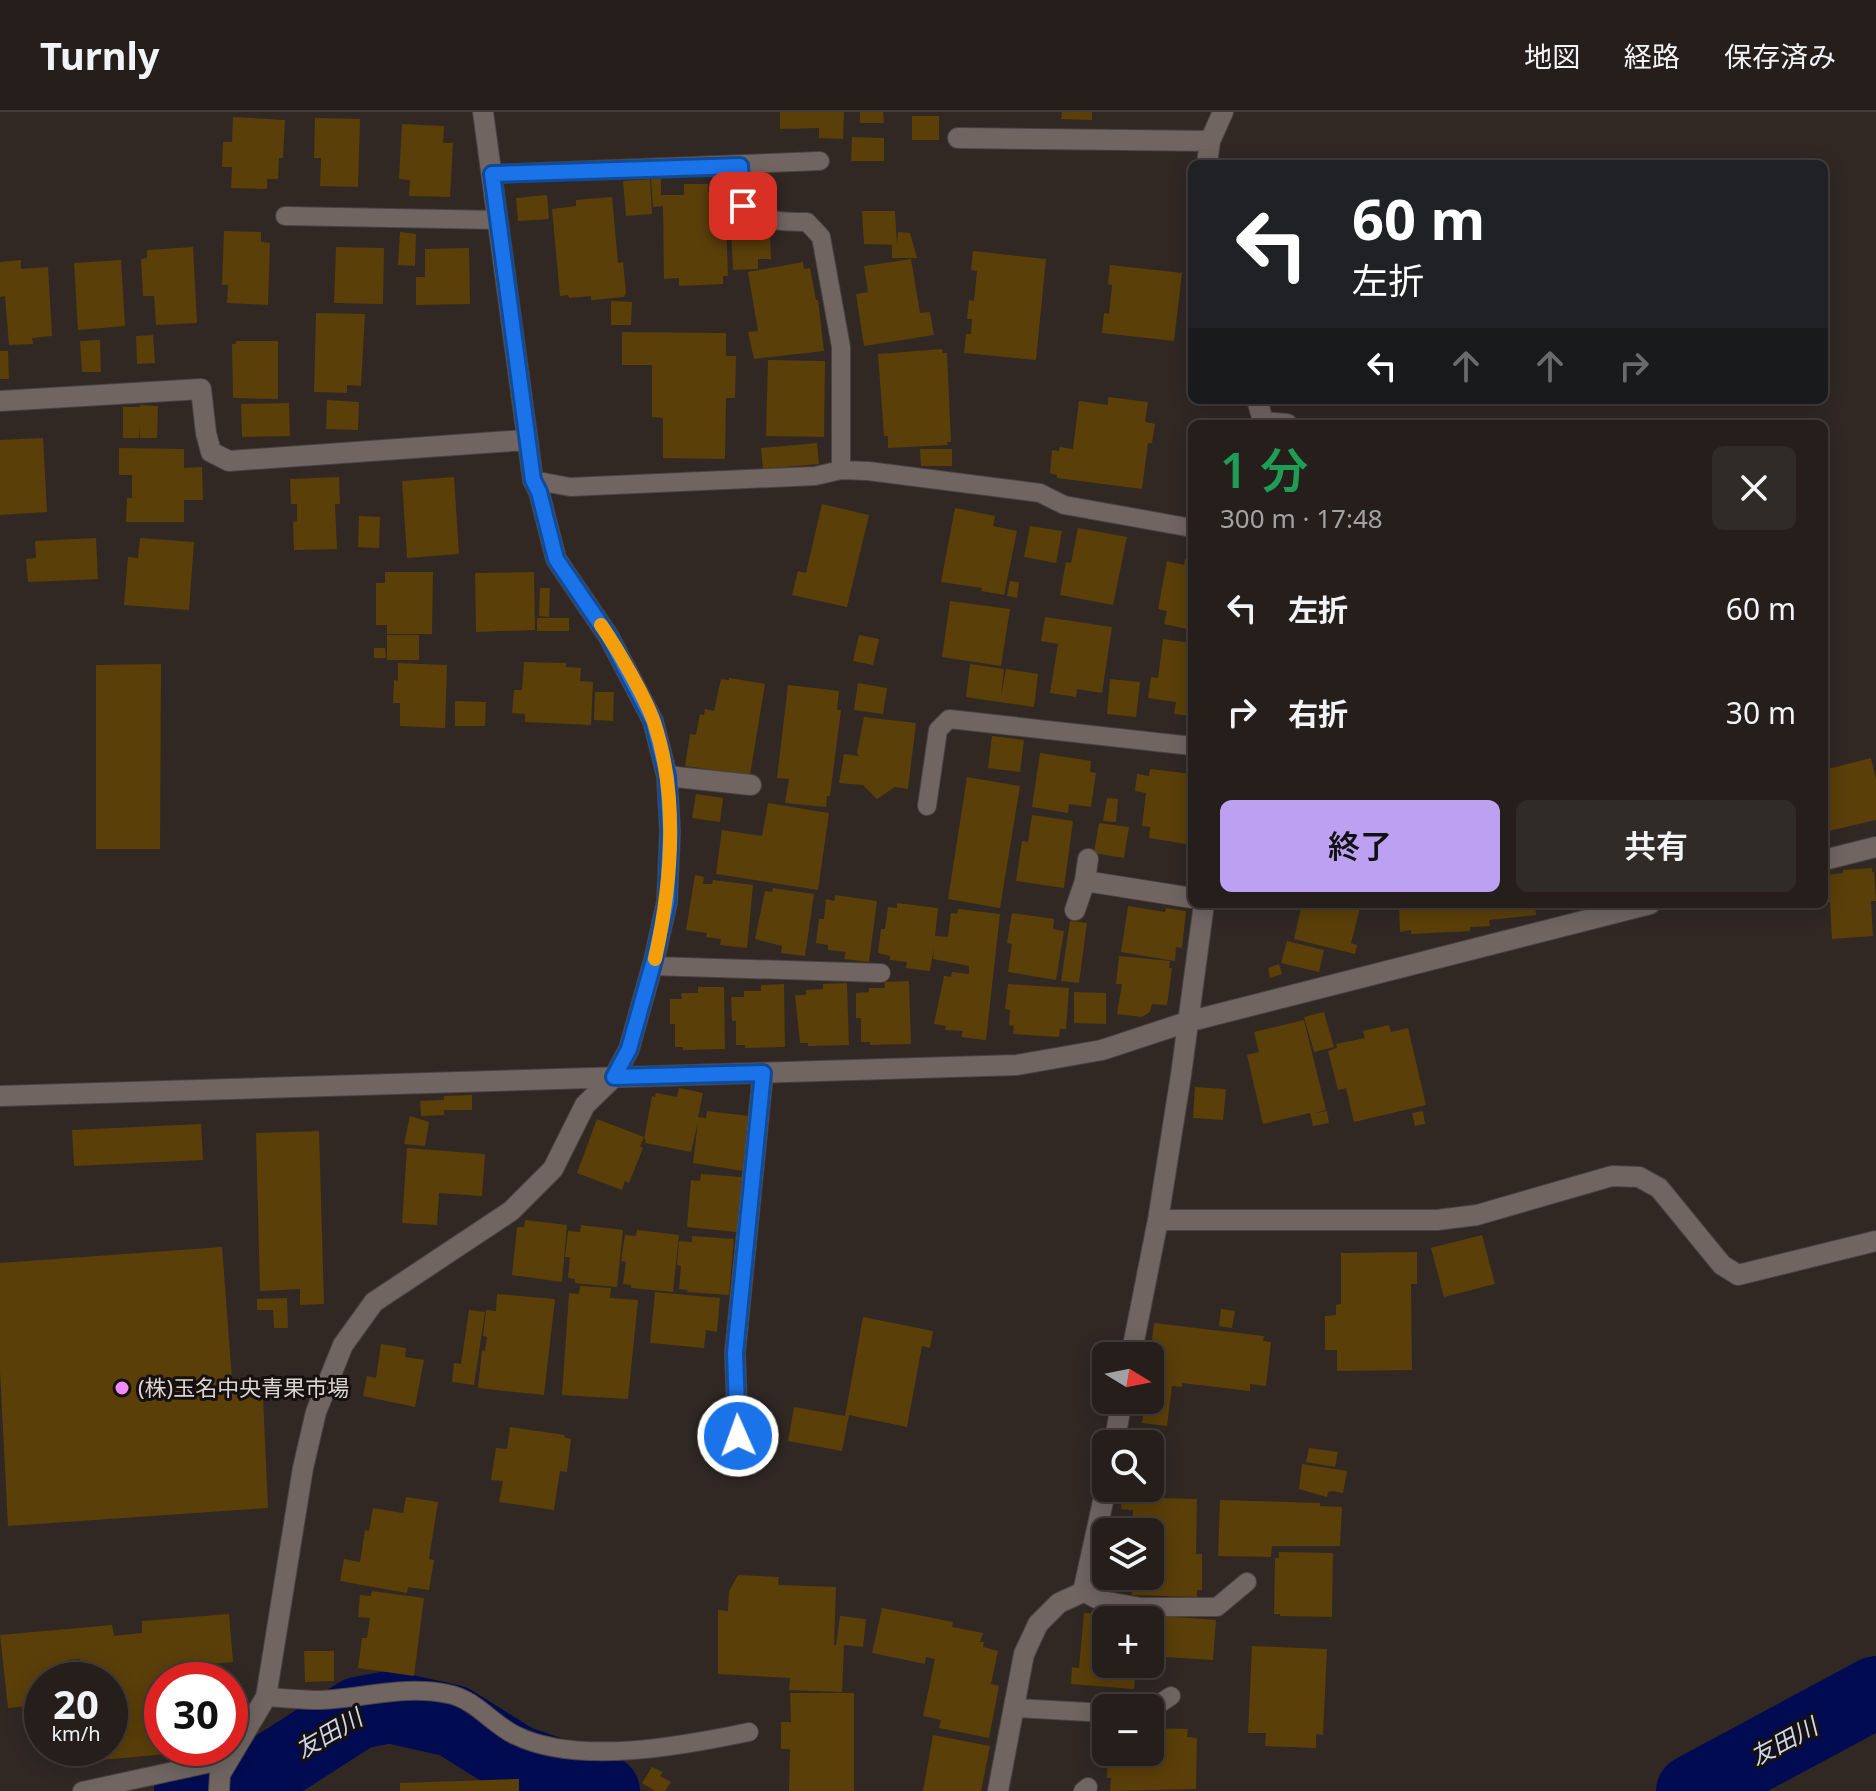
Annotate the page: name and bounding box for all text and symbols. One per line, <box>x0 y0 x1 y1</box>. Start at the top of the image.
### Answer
text: Turnly <box>40 29 159 81</box>
text: 地図 <box>1524 37 1580 75</box>
text: 経路 <box>1624 37 1680 75</box>
text: 保存済み <box>1724 37 1836 75</box>
pin <box>709 172 777 240</box>
text: 60 m <box>1352 180 1485 256</box>
icon: arrive <box>721 184 765 228</box>
icon: left <box>1220 192 1324 296</box>
text: 左折 <box>1352 256 1424 305</box>
icon: left <box>1360 344 1404 388</box>
icon: ahead <box>1444 344 1488 388</box>
icon: ahead <box>1528 344 1572 388</box>
icon: right <box>1612 344 1656 388</box>
text: 1 分 <box>1220 437 1308 502</box>
button: close <box>1712 446 1796 530</box>
text: 300 m · 17:48 <box>1220 500 1383 536</box>
icon: left <box>1220 586 1264 630</box>
text: 60 m <box>1726 588 1796 629</box>
text: 左折 <box>1288 589 1348 630</box>
icon: right <box>1220 690 1264 734</box>
text: 30 m <box>1726 692 1796 733</box>
text: 右折 <box>1288 693 1348 734</box>
button: 終了 <box>1220 800 1500 892</box>
button: 共有 <box>1516 800 1796 892</box>
north arrow <box>1092 1342 1164 1414</box>
map controls <box>1092 1342 1164 1766</box>
place label: (株)玉名中央青果市場 <box>138 1372 349 1402</box>
marker: (株)玉名中央青果市場 <box>113 1379 131 1397</box>
position arrow <box>696 1394 780 1478</box>
button: search <box>1092 1430 1164 1502</box>
button: layers <box>1092 1518 1164 1590</box>
button: + <box>1092 1606 1164 1678</box>
speed limit sign: 30 <box>144 1662 248 1766</box>
text: 20 <box>53 1676 99 1731</box>
button: − <box>1092 1694 1164 1766</box>
water label: 友田川 <box>289 1699 370 1765</box>
water label: 友田川 <box>1744 1708 1825 1772</box>
text: km/h <box>51 1720 101 1747</box>

